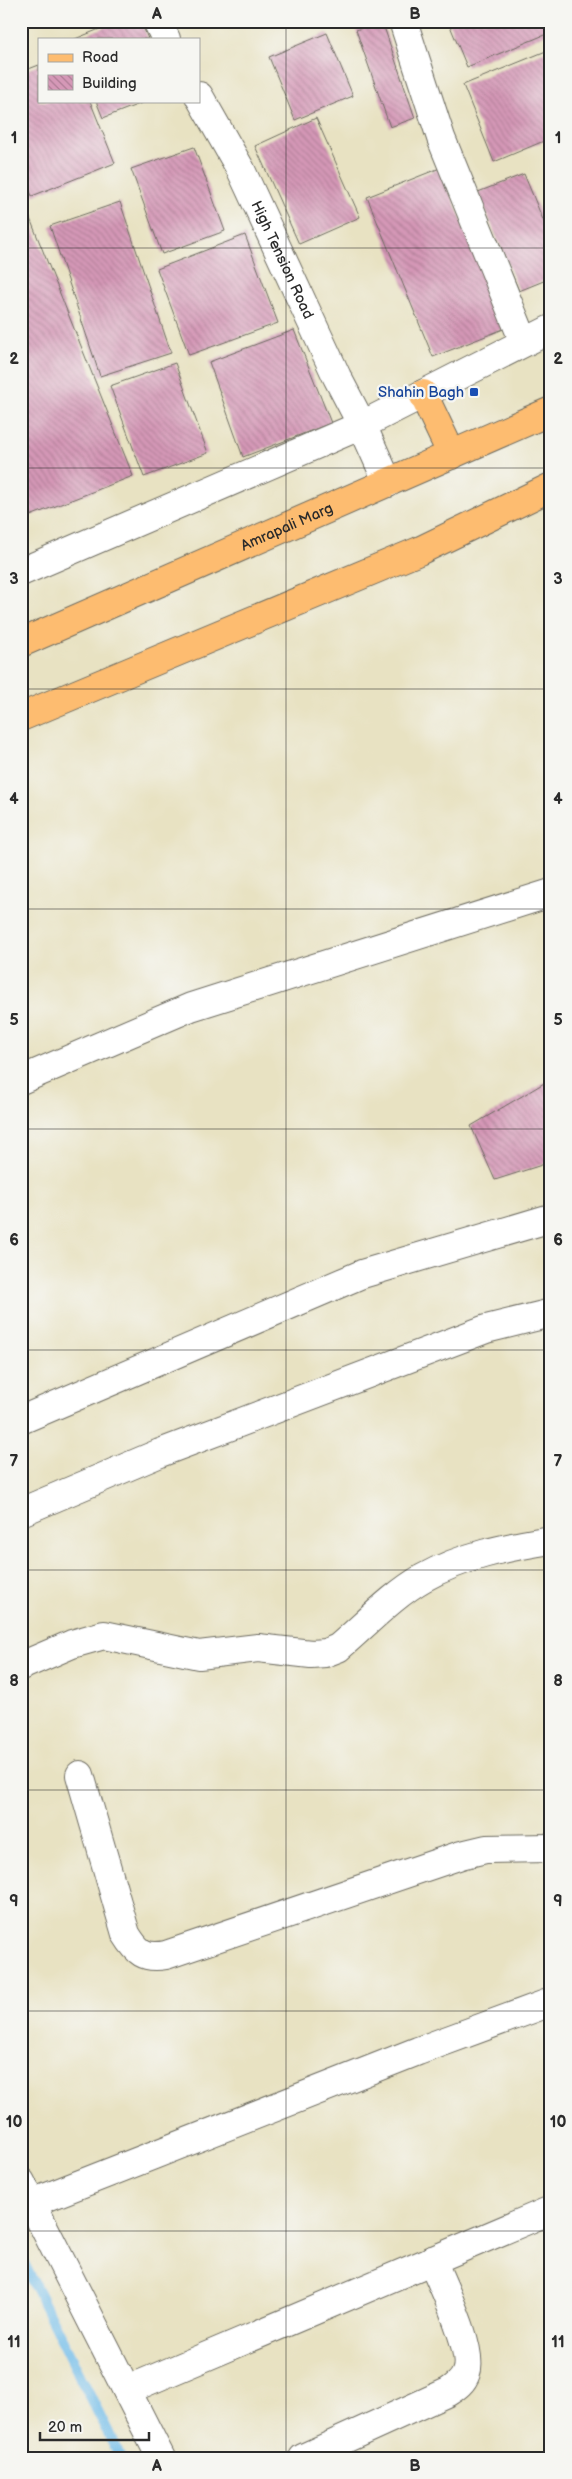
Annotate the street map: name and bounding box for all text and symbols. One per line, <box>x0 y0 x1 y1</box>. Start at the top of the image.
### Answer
text: A <box>151 5 162 24</box>
text: B <box>409 5 421 24</box>
legend <box>38 38 200 102</box>
text: Road <box>82 48 118 67</box>
text: Building <box>82 74 137 93</box>
text: 1 <box>11 129 17 148</box>
text: 1 <box>555 129 561 148</box>
street label: High Tension Road <box>247 198 318 322</box>
text: 2 <box>9 350 19 369</box>
text: 2 <box>553 350 563 369</box>
place label: Shahin Bagh <box>378 383 464 402</box>
marker: Shahin Bagh <box>468 386 480 398</box>
street label: Amrapali Marg <box>238 499 336 556</box>
text: 3 <box>9 570 19 589</box>
text: 3 <box>553 570 563 589</box>
text: 4 <box>9 790 19 809</box>
text: 4 <box>553 790 563 809</box>
text: 5 <box>9 1011 19 1030</box>
text: 5 <box>553 1011 563 1030</box>
text: 6 <box>9 1231 19 1250</box>
text: 6 <box>553 1231 563 1250</box>
text: 7 <box>10 1452 19 1471</box>
text: 7 <box>554 1452 563 1471</box>
text: 8 <box>9 1672 19 1691</box>
text: 8 <box>553 1672 563 1691</box>
text: 9 <box>9 1892 19 1911</box>
text: 9 <box>553 1892 563 1911</box>
text: 10 <box>6 2113 22 2132</box>
text: 10 <box>550 2113 566 2132</box>
text: 11 <box>7 2333 21 2352</box>
text: 11 <box>551 2333 565 2352</box>
scale bar <box>40 2409 149 2441</box>
text: 20 m <box>48 2418 82 2437</box>
text: A <box>151 2457 162 2476</box>
text: B <box>409 2457 421 2476</box>

